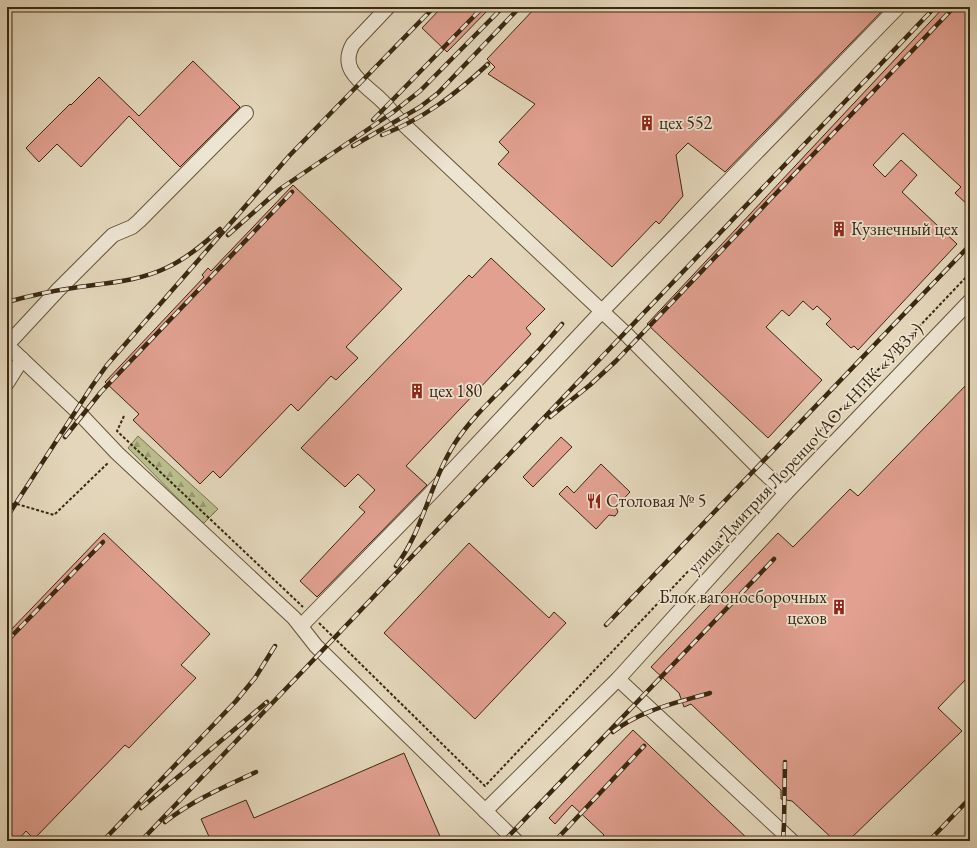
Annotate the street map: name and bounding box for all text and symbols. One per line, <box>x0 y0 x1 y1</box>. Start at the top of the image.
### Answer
place label: цех 552 <box>659 111 713 134</box>
building icon: цех 552 <box>638 114 656 132</box>
place label: Кузнечный цех <box>851 217 959 240</box>
building icon: Кузнечный цех <box>830 220 848 238</box>
street label: улица Дмитрия Лоренцо (АО «НПК «УВЗ») <box>682 317 927 578</box>
place label: цех 180 <box>429 379 483 402</box>
building icon: цех 180 <box>408 382 426 400</box>
place label: Столовая № 5 <box>606 489 707 512</box>
restaurant icon: Столовая № 5 <box>585 492 603 510</box>
place label: Блок вагоносборочных цехов <box>659 585 827 629</box>
building icon: Блок вагоносборочных цехов <box>830 598 848 616</box>

